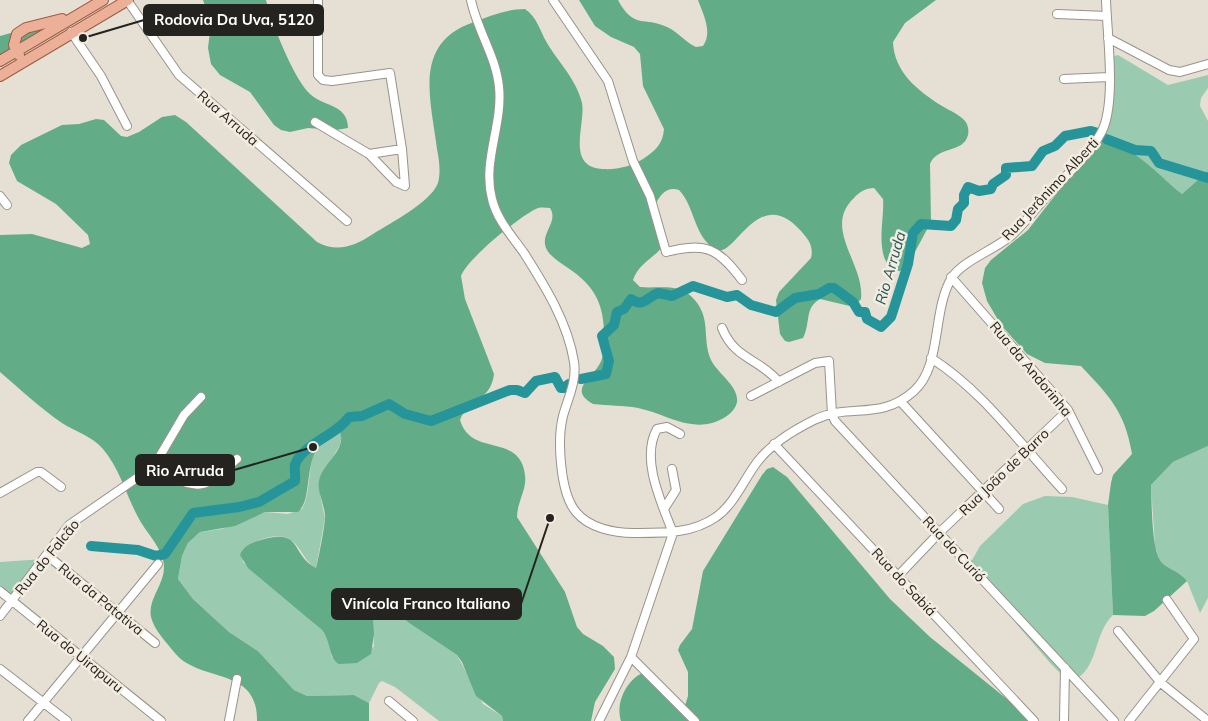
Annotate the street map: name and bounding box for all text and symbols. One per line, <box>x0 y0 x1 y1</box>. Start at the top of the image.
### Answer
callout: Rodovia Da Uva, 5120 <box>144 5 323 35</box>
text: Rodovia Da Uva, 5120 <box>154 10 314 29</box>
street label: Rua Arruda <box>194 87 262 149</box>
street label: Rua Jerônimo Alberti <box>998 134 1102 244</box>
water label: Rio Arruda <box>871 229 909 307</box>
street label: Rua da Andorinha <box>986 318 1076 420</box>
street label: Rua João de Barro <box>955 424 1053 520</box>
callout: Rio Arruda <box>136 455 234 485</box>
text: Rio Arruda <box>146 461 224 480</box>
street label: Rua do Curió <box>919 512 989 586</box>
street label: Rua do Falcão <box>11 515 83 599</box>
street label: Rua do Sabiá <box>868 544 940 620</box>
street label: Rua da Patativa <box>55 559 147 639</box>
callout: Vinícola Franco Italiano <box>332 589 521 619</box>
text: Vinícola Franco Italiano <box>341 594 510 613</box>
street label: Rua do Uirapuru <box>33 615 127 697</box>

